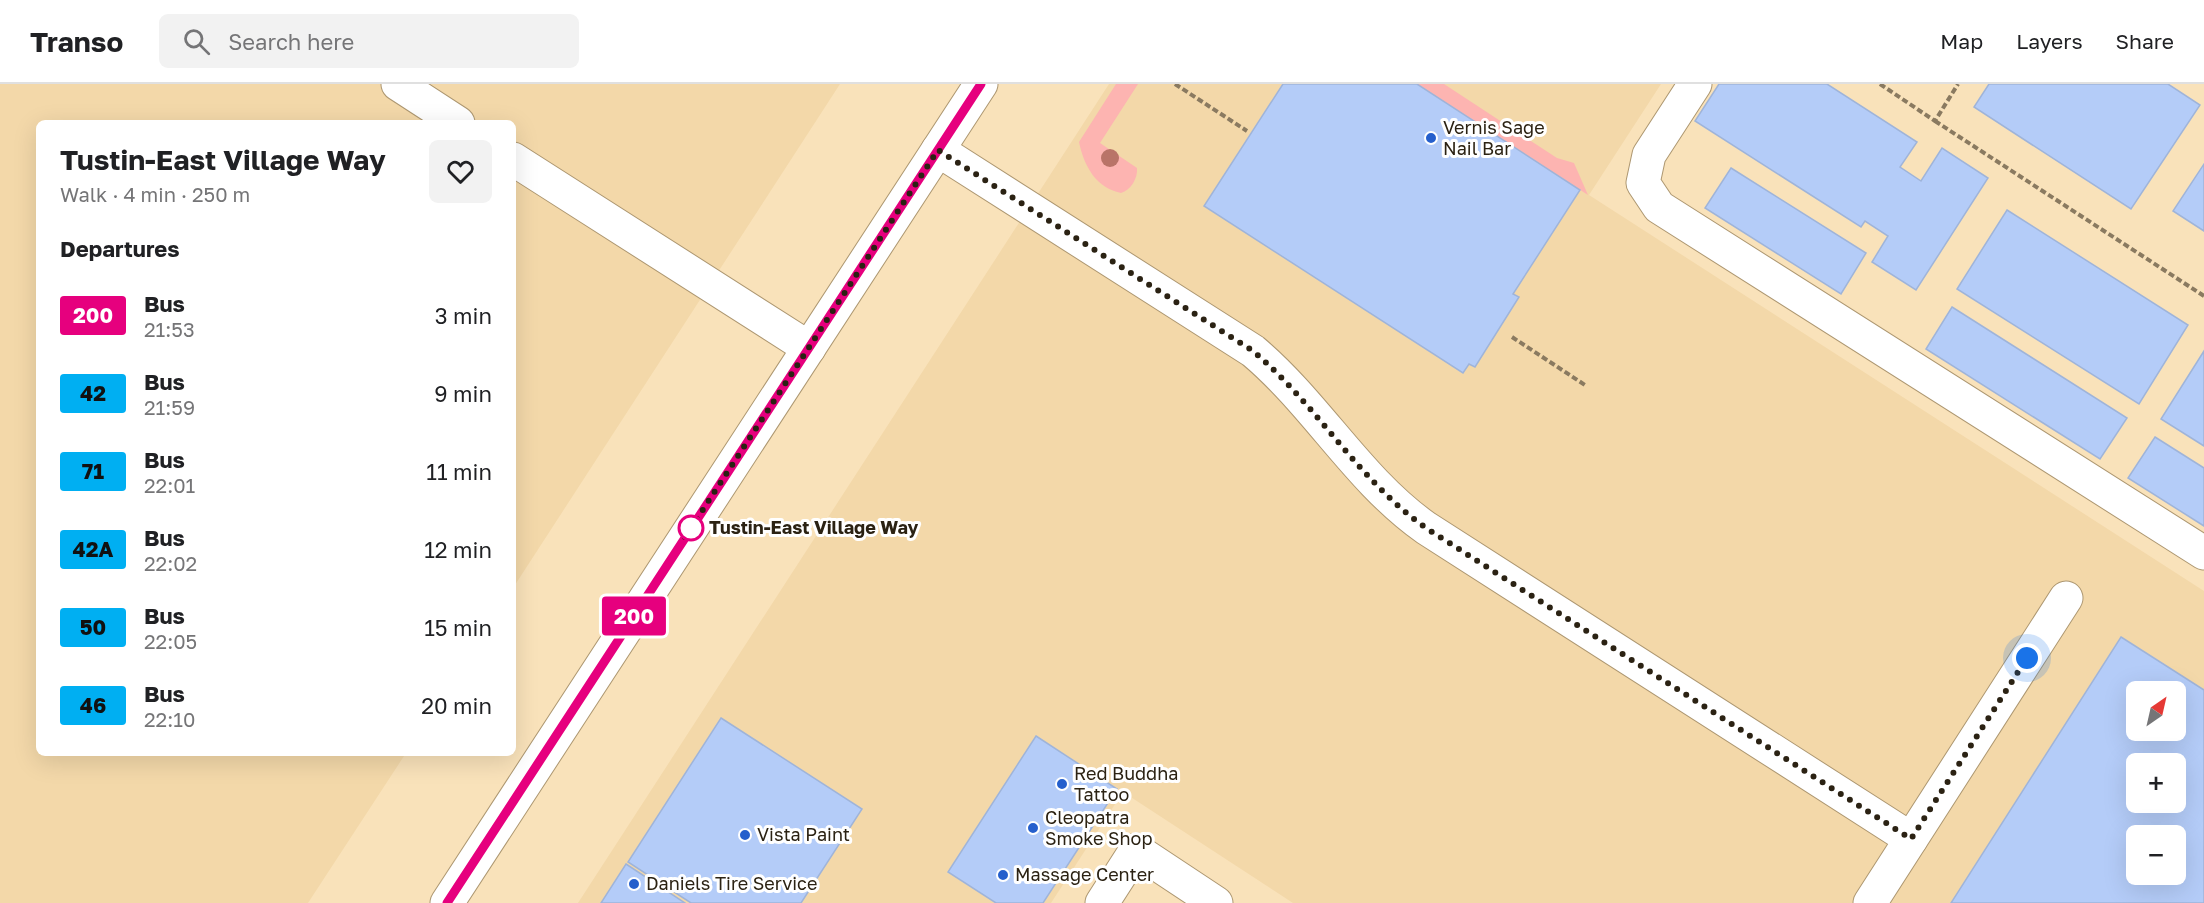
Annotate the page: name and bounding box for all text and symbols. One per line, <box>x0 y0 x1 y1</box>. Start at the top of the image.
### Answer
search box <box>159 14 579 68</box>
text: Transo <box>30 25 123 58</box>
icon: search <box>180 25 213 58</box>
text: Search here <box>228 28 354 55</box>
text: Map <box>1940 28 1983 54</box>
text: Layers <box>2016 28 2083 54</box>
text: Share <box>2116 28 2174 54</box>
place label: Vernis Sage Nail Bar <box>1443 116 1545 159</box>
marker: Vernis Sage Nail Bar <box>1424 131 1438 145</box>
button: heart <box>429 140 492 203</box>
text: Tustin-East Village Way <box>60 143 386 176</box>
text: Walk · 4 min · 250 m <box>60 182 250 206</box>
text: Departures <box>60 235 179 262</box>
text: Bus <box>144 290 185 317</box>
text: 200 <box>73 302 113 328</box>
text: 3 min <box>435 302 492 329</box>
text: 21:53 <box>144 317 195 341</box>
text: Bus <box>144 368 185 395</box>
text: 42 <box>80 380 106 406</box>
text: 9 min <box>434 380 492 407</box>
text: 21:59 <box>144 395 195 419</box>
text: Bus <box>144 446 185 473</box>
text: 71 <box>82 458 104 484</box>
text: 11 min <box>426 458 492 485</box>
text: 22:01 <box>144 473 195 497</box>
marker: Tustin-East Village Way <box>678 515 704 541</box>
place label: Tustin-East Village Way <box>709 516 919 538</box>
text: Bus <box>144 524 185 551</box>
text: 42A <box>73 536 113 562</box>
text: 12 min <box>424 536 492 563</box>
text: 22:02 <box>144 551 197 575</box>
line badge: 200 <box>600 596 668 636</box>
text: Bus <box>144 602 185 629</box>
text: 200 <box>614 603 654 629</box>
text: 50 <box>80 614 106 640</box>
text: 15 min <box>424 614 492 641</box>
text: 22:05 <box>144 629 197 653</box>
your location <box>2012 643 2042 673</box>
text: Bus <box>144 680 185 707</box>
north arrow <box>2126 681 2186 741</box>
map controls <box>2126 681 2186 885</box>
text: 46 <box>80 692 106 718</box>
text: 20 min <box>421 692 492 719</box>
text: 22:10 <box>144 707 195 731</box>
button: + <box>2126 753 2186 813</box>
place label: Red Buddha Tattoo <box>1074 762 1178 805</box>
marker: Red Buddha Tattoo <box>1055 777 1069 791</box>
place label: Cleopatra Smoke Shop <box>1045 806 1152 849</box>
marker: Cleopatra Smoke Shop <box>1026 821 1040 835</box>
place label: Vista Paint <box>757 823 850 845</box>
button: − <box>2126 825 2186 885</box>
marker: Vista Paint <box>738 828 752 842</box>
place label: Massage Center <box>1015 863 1154 885</box>
marker: Massage Center <box>996 868 1010 882</box>
place label: Daniels Tire Service <box>646 872 817 894</box>
marker: Daniels Tire Service <box>627 877 641 891</box>

